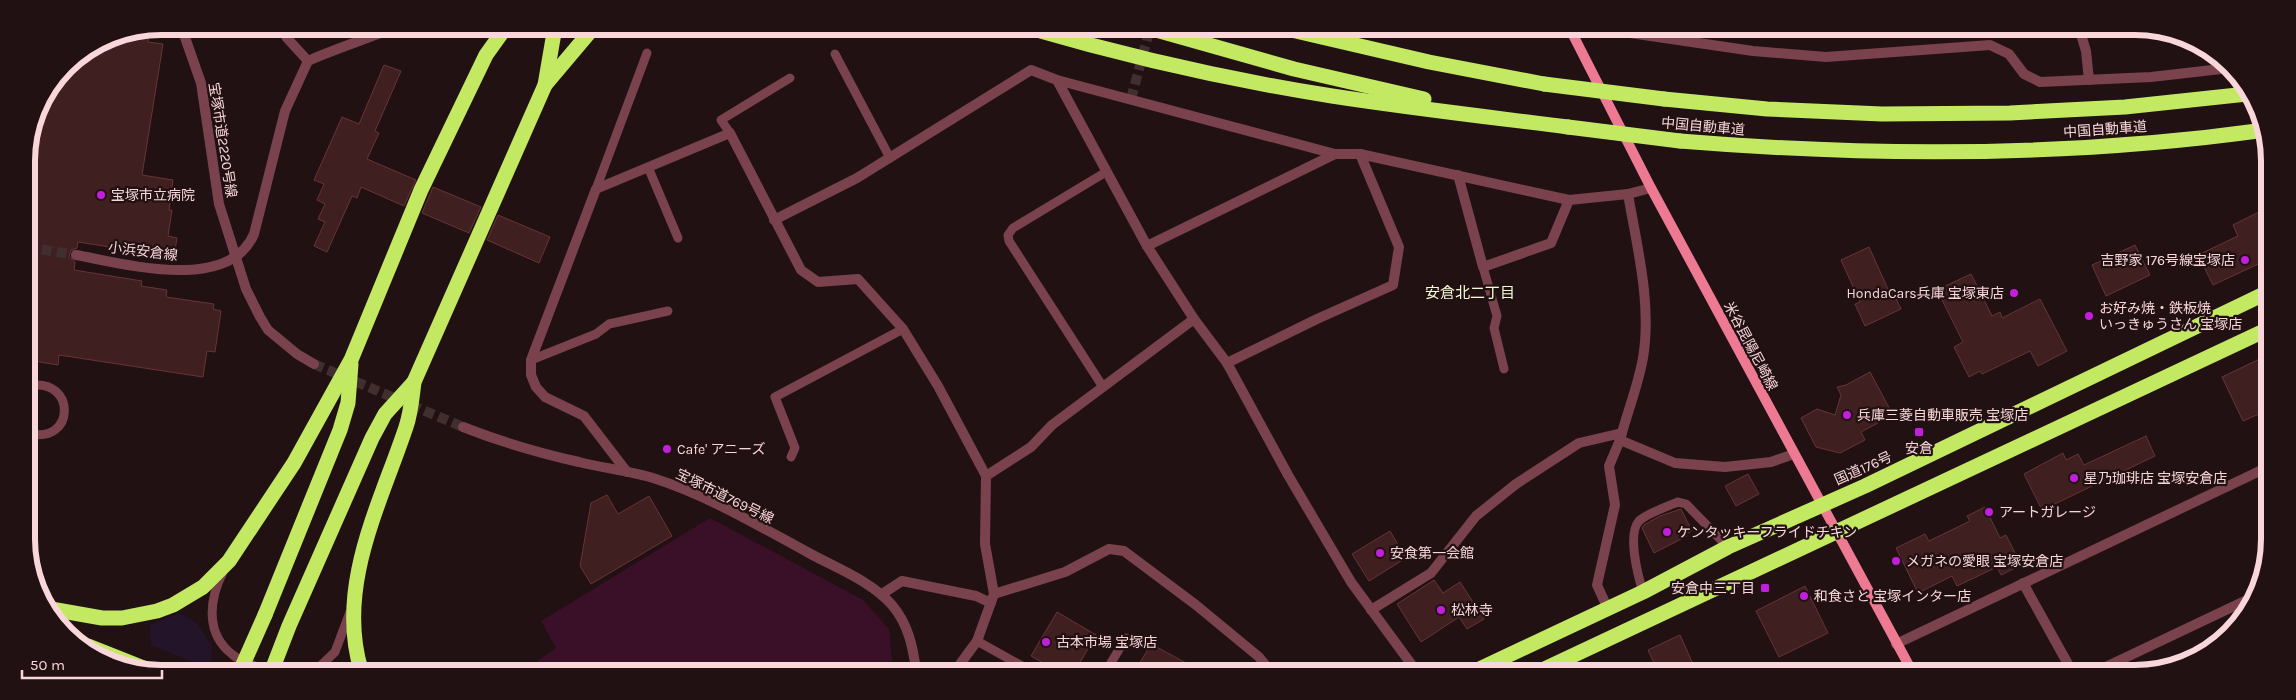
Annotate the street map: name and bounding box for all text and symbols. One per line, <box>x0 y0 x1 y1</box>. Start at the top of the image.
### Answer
street label: 宝塚市道2220号線 <box>205 81 240 199</box>
street label: 中国自動車道 <box>1660 114 1746 139</box>
street label: 中国自動車道 <box>2063 118 2148 141</box>
place label: 宝塚市立病院 <box>111 187 195 204</box>
marker: 宝塚市立病院 <box>95 189 107 201</box>
street label: 小浜安倉線 <box>107 239 179 264</box>
place label: 吉野家 176号線宝塚店 <box>2100 252 2235 269</box>
marker: 吉野家 176号線宝塚店 <box>2239 254 2251 266</box>
district label: 安倉北二丁目 <box>1425 284 1515 302</box>
place label: HondaCars兵庫 宝塚東店 <box>1847 285 2004 302</box>
marker: HondaCars兵庫 宝塚東店 <box>2008 287 2020 299</box>
street label: 米谷昆陽尼崎線 <box>1720 299 1781 393</box>
place label: お好み焼・鉄板焼 いっきゅうさん 宝塚店 <box>2099 300 2242 333</box>
marker: お好み焼・鉄板焼 いっきゅうさん 宝塚店 <box>2083 310 2095 322</box>
place label: 兵庫三菱自動車販売 宝塚店 <box>1857 407 2028 424</box>
marker: 兵庫三菱自動車販売 宝塚店 <box>1841 409 1853 421</box>
marker: 安倉 <box>1913 426 1925 438</box>
place label: 安倉 <box>1905 440 1933 457</box>
place label: Cafe' アニーズ <box>677 441 766 458</box>
marker: Cafe' アニーズ <box>661 443 673 455</box>
street label: 国道176号 <box>1832 448 1895 489</box>
street label: 宝塚市道769号線 <box>673 465 776 527</box>
place label: 星乃珈琲店 宝塚安倉店 <box>2084 470 2227 487</box>
marker: 星乃珈琲店 宝塚安倉店 <box>2068 472 2080 484</box>
place label: アートガレージ <box>1999 504 2096 521</box>
marker: アートガレージ <box>1983 506 1995 518</box>
place label: ケンタッキーフライドチキン <box>1677 524 1857 541</box>
marker: ケンタッキーフライドチキン <box>1661 526 1673 538</box>
place label: 安食第一会館 <box>1390 545 1474 562</box>
marker: 安食第一会館 <box>1374 547 1386 559</box>
place label: メガネの愛眼 宝塚安倉店 <box>1906 553 2063 570</box>
marker: メガネの愛眼 宝塚安倉店 <box>1890 555 1902 567</box>
place label: 安倉中三丁目 <box>1671 580 1755 597</box>
marker: 安倉中三丁目 <box>1759 582 1771 594</box>
place label: 和食さと 宝塚インター店 <box>1814 588 1971 605</box>
marker: 和食さと 宝塚インター店 <box>1798 590 1810 602</box>
place label: 松林寺 <box>1451 602 1493 619</box>
marker: 松林寺 <box>1435 604 1447 616</box>
place label: 古本市場 宝塚店 <box>1056 634 1157 651</box>
marker: 古本市場 宝塚店 <box>1040 636 1052 648</box>
scale bar <box>22 648 162 680</box>
text: 50 m <box>30 656 65 674</box>

